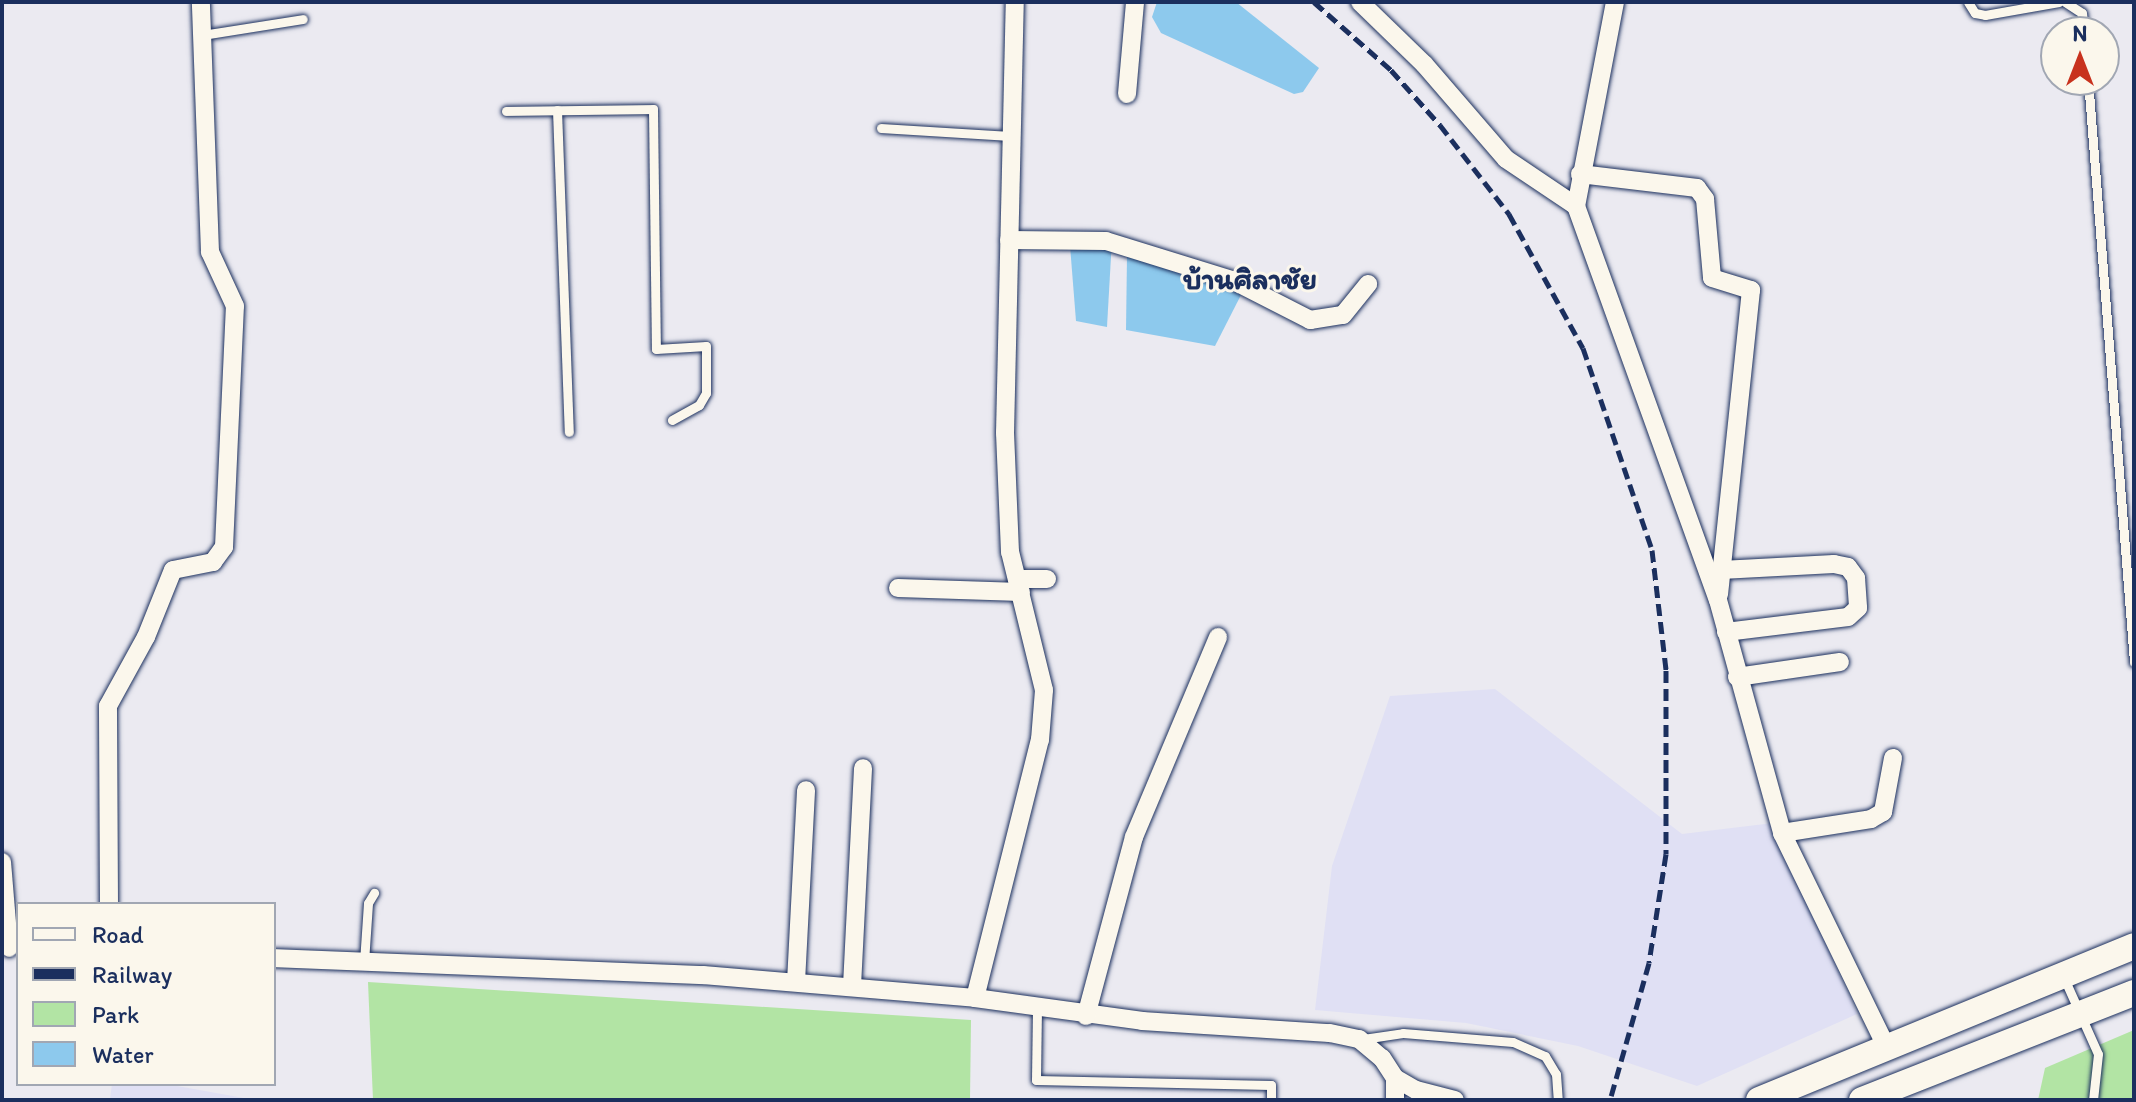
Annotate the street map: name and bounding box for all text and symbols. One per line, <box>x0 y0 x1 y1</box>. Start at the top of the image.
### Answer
north arrow <box>2040 16 2120 96</box>
text: N <box>2073 20 2087 47</box>
district label: บ้านศิลาชัย <box>1183 261 1317 297</box>
legend <box>16 902 276 1086</box>
text: Road <box>92 920 144 949</box>
text: Railway <box>92 960 172 989</box>
text: Park <box>92 1000 139 1029</box>
text: Water <box>92 1040 154 1069</box>

